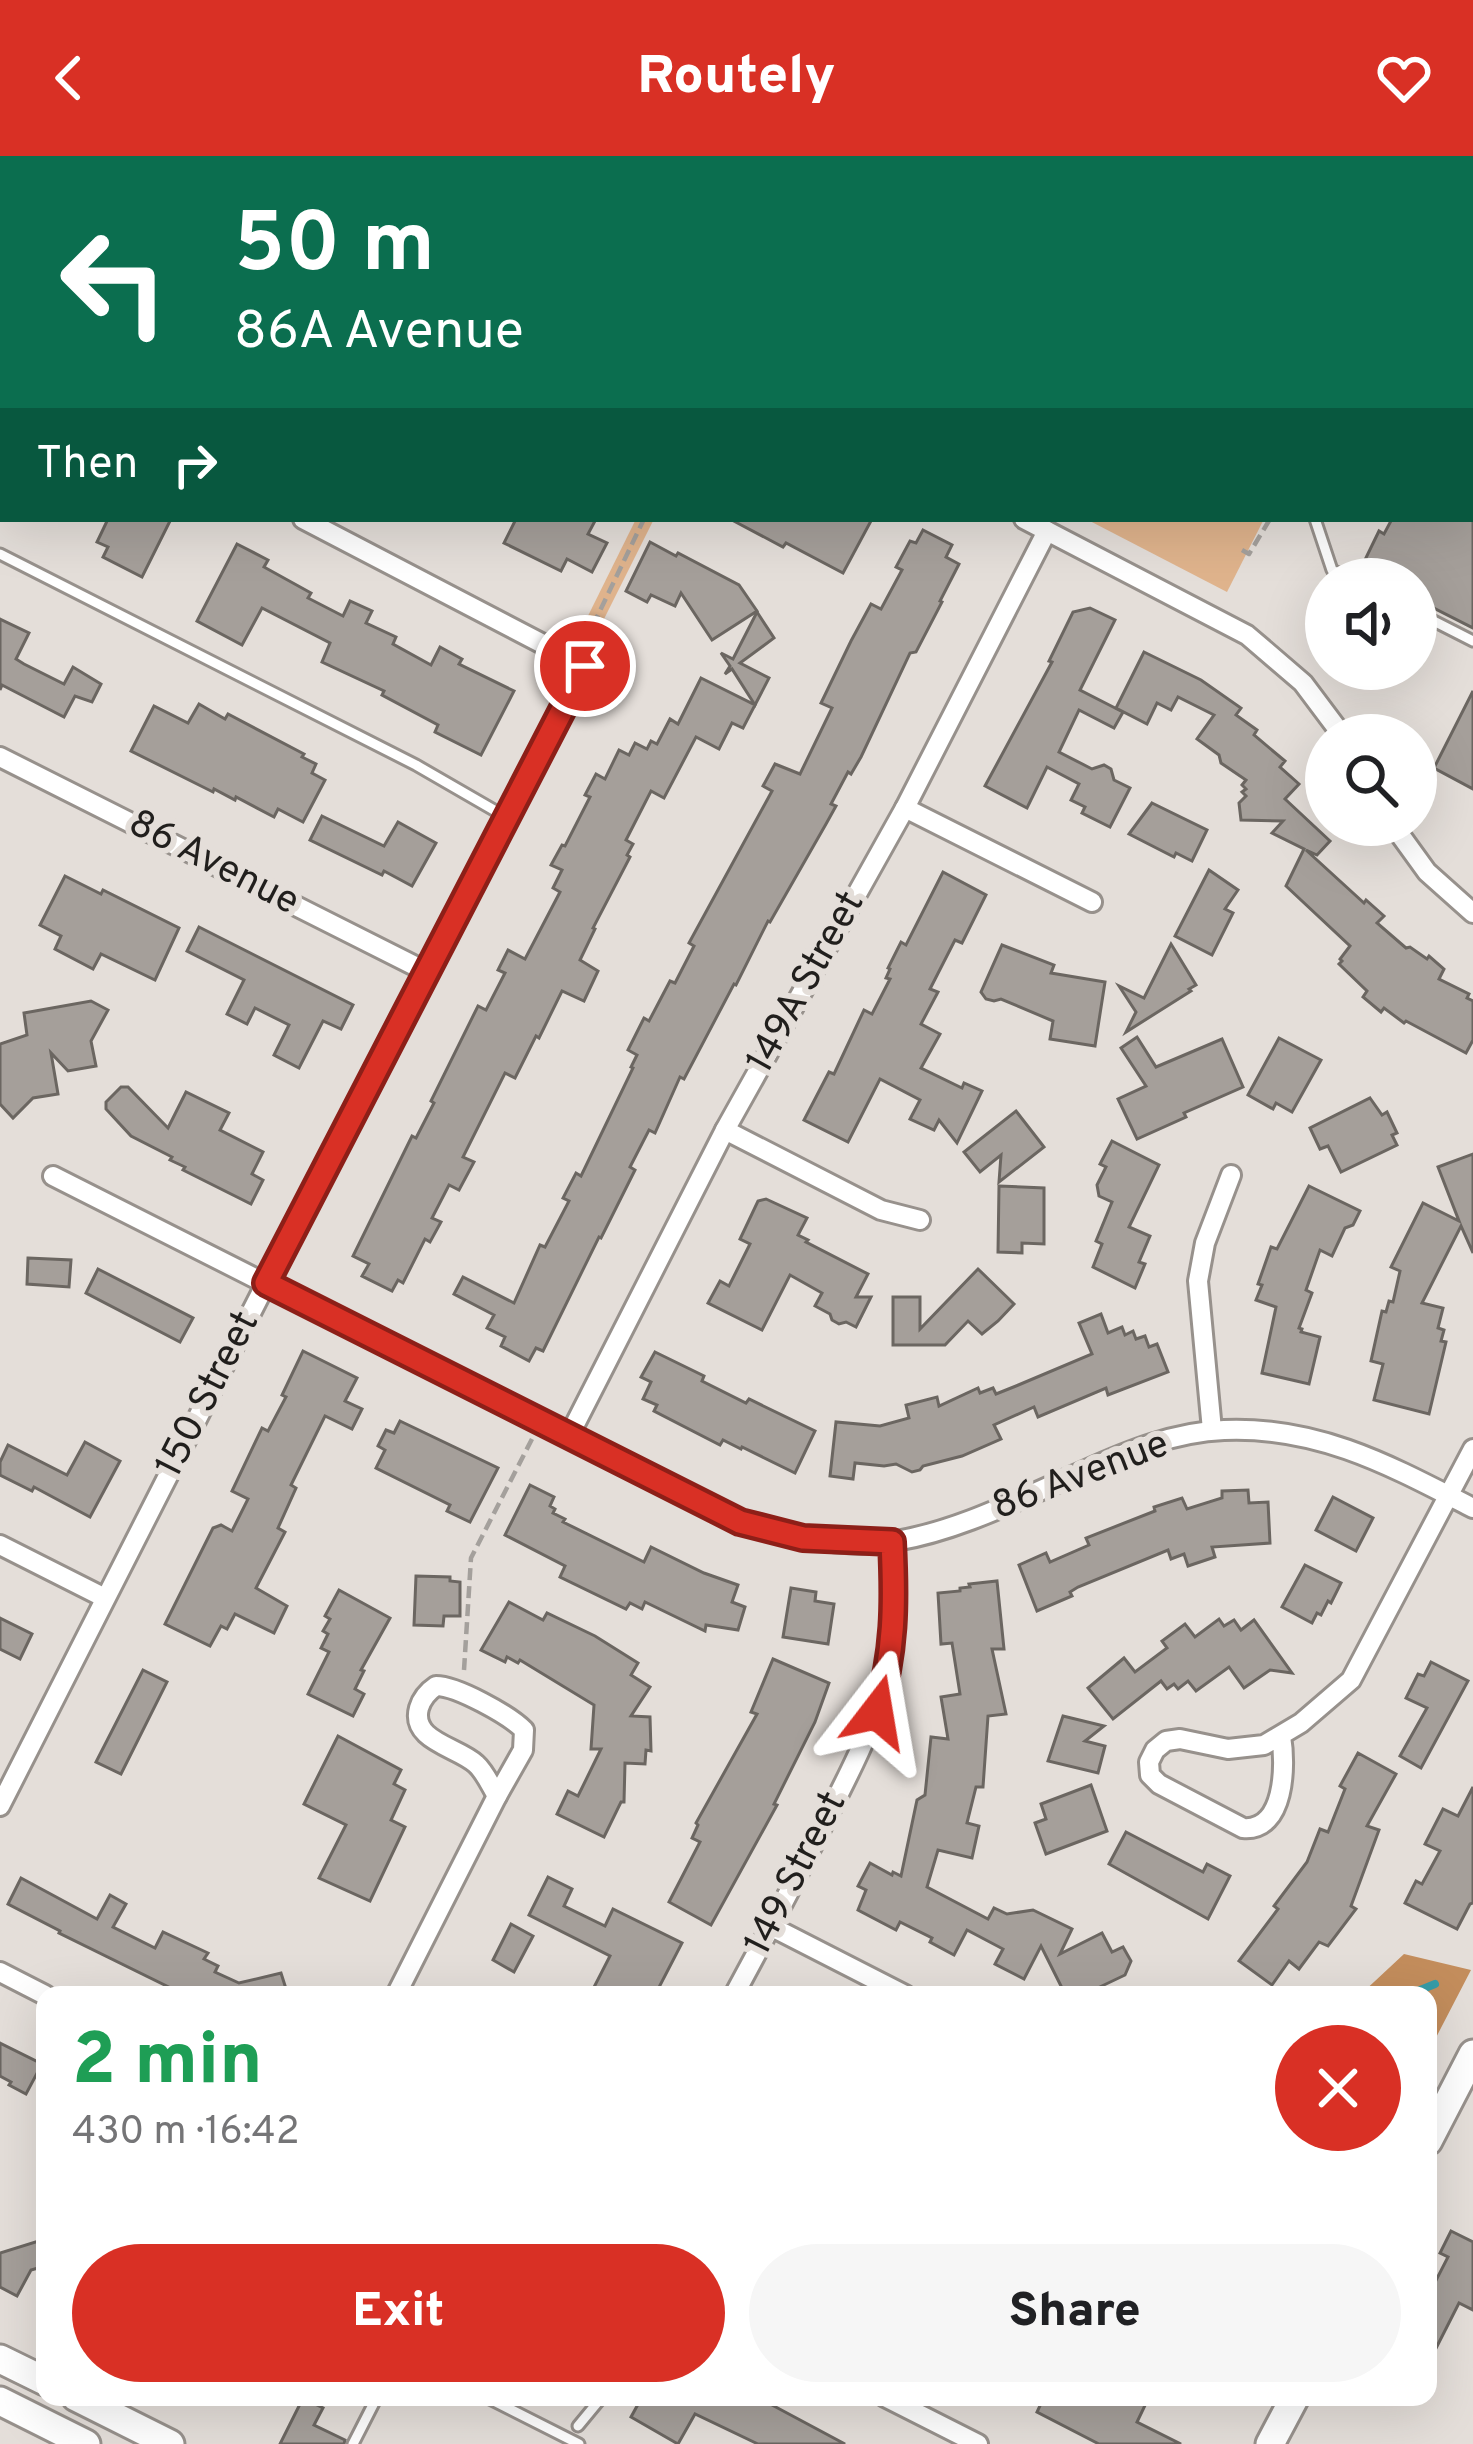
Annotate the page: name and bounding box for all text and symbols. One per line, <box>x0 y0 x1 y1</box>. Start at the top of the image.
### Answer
text: Routely <box>637 44 836 113</box>
icon: back <box>36 45 102 111</box>
icon: heart <box>1371 45 1437 111</box>
text: 50 m <box>234 195 435 301</box>
icon: left <box>36 204 192 360</box>
text: 86A Avenue <box>234 299 524 368</box>
icon: right <box>162 432 228 498</box>
text: Then <box>36 437 138 494</box>
map controls <box>1305 558 1437 846</box>
button: sound <box>1305 558 1437 690</box>
pin <box>534 615 636 717</box>
icon: arrive <box>552 633 618 699</box>
button: search <box>1305 714 1437 846</box>
street label: 86 Avenue <box>119 800 307 928</box>
street label: 149A Street <box>737 883 877 1083</box>
street label: 150 Street <box>146 1304 272 1486</box>
street label: 86 Avenue <box>986 1421 1176 1533</box>
position arrow <box>814 1649 940 1775</box>
street label: 149 Street <box>735 1784 859 1964</box>
text: 2 min <box>72 2018 262 2110</box>
button: close <box>1275 2025 1401 2151</box>
text: 430 m · 16:42 <box>72 2109 300 2158</box>
button: Exit <box>72 2244 725 2382</box>
button: Share <box>749 2244 1401 2382</box>

